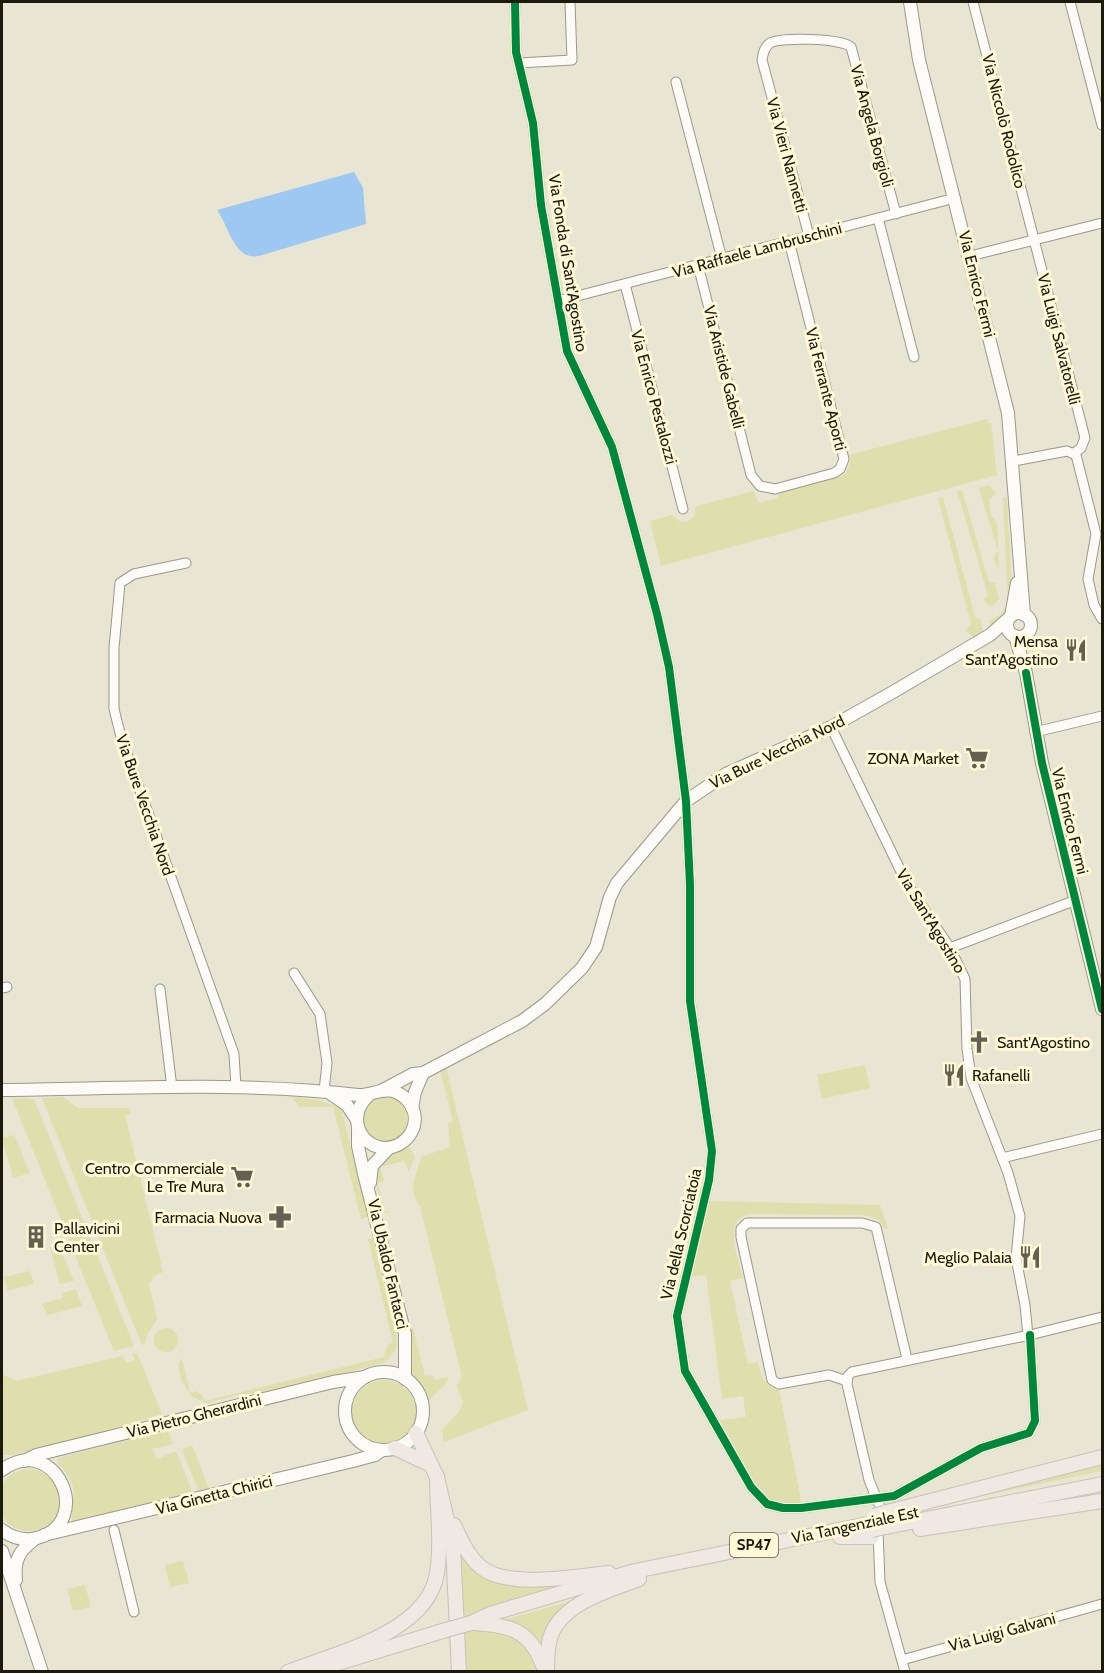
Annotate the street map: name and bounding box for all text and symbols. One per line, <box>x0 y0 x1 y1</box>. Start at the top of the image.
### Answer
street label: Via Niccolò Rodolico <box>978 52 1030 190</box>
street label: Via Angela Borgioli <box>847 63 897 189</box>
street label: Via Vieri Nannetti <box>763 95 811 215</box>
street label: Via Fonda di Sant'Agostino <box>545 173 591 353</box>
street label: Via Raffaele Lambruschini <box>670 218 844 282</box>
street label: Via Enrico Fermi <box>955 229 999 339</box>
street label: Via Luigi Salvatorelli <box>1034 272 1084 406</box>
street label: Via Aristide Gabelli <box>700 304 748 430</box>
street label: Via Ferrante Aporti <box>802 326 850 452</box>
street label: Via Enrico Pestalozzi <box>627 328 681 466</box>
place label: Mensa Sant'Agostino <box>965 632 1058 669</box>
restaurant icon: Mensa Sant'Agostino <box>1063 637 1089 663</box>
street label: Via Bure Vecchia Nord <box>706 711 848 793</box>
street label: Via Bure Vecchia Nord <box>112 732 178 878</box>
supermarket icon: ZONA Market <box>964 745 990 771</box>
place label: ZONA Market <box>867 749 960 768</box>
street label: Via Enrico Fermi <box>1048 766 1092 876</box>
street label: Via Sant'Agostino <box>892 865 970 977</box>
church icon: Sant'Agostino <box>966 1029 992 1055</box>
place label: Sant'Agostino <box>997 1033 1090 1052</box>
restaurant icon: Rafanelli <box>941 1062 967 1088</box>
place label: Rafanelli <box>972 1066 1030 1085</box>
place label: Centro Commerciale Le Tre Mura <box>85 1159 224 1196</box>
supermarket icon: Centro Commerciale Le Tre Mura <box>229 1164 255 1190</box>
street label: Via della Scorciatoia <box>657 1166 705 1302</box>
street label: Via Ubaldo Fantacci <box>364 1197 412 1331</box>
pharmacy icon: Farmacia Nuova <box>267 1204 293 1230</box>
place label: Farmacia Nuova <box>155 1208 262 1227</box>
place label: Pallavicini Center <box>54 1219 120 1256</box>
building icon: Pallavicini Center <box>23 1224 49 1250</box>
restaurant icon: Meglio Palaia <box>1017 1244 1043 1270</box>
place label: Meglio Palaia <box>924 1248 1012 1267</box>
street label: Via Pietro Gherardini <box>125 1390 263 1442</box>
street label: Via Ginetta Chirici <box>154 1471 274 1519</box>
street label: Via Tangenziale Est <box>790 1502 921 1548</box>
road number: SP47 <box>730 1533 778 1557</box>
street label: Via Luigi Galvani <box>946 1609 1058 1655</box>

